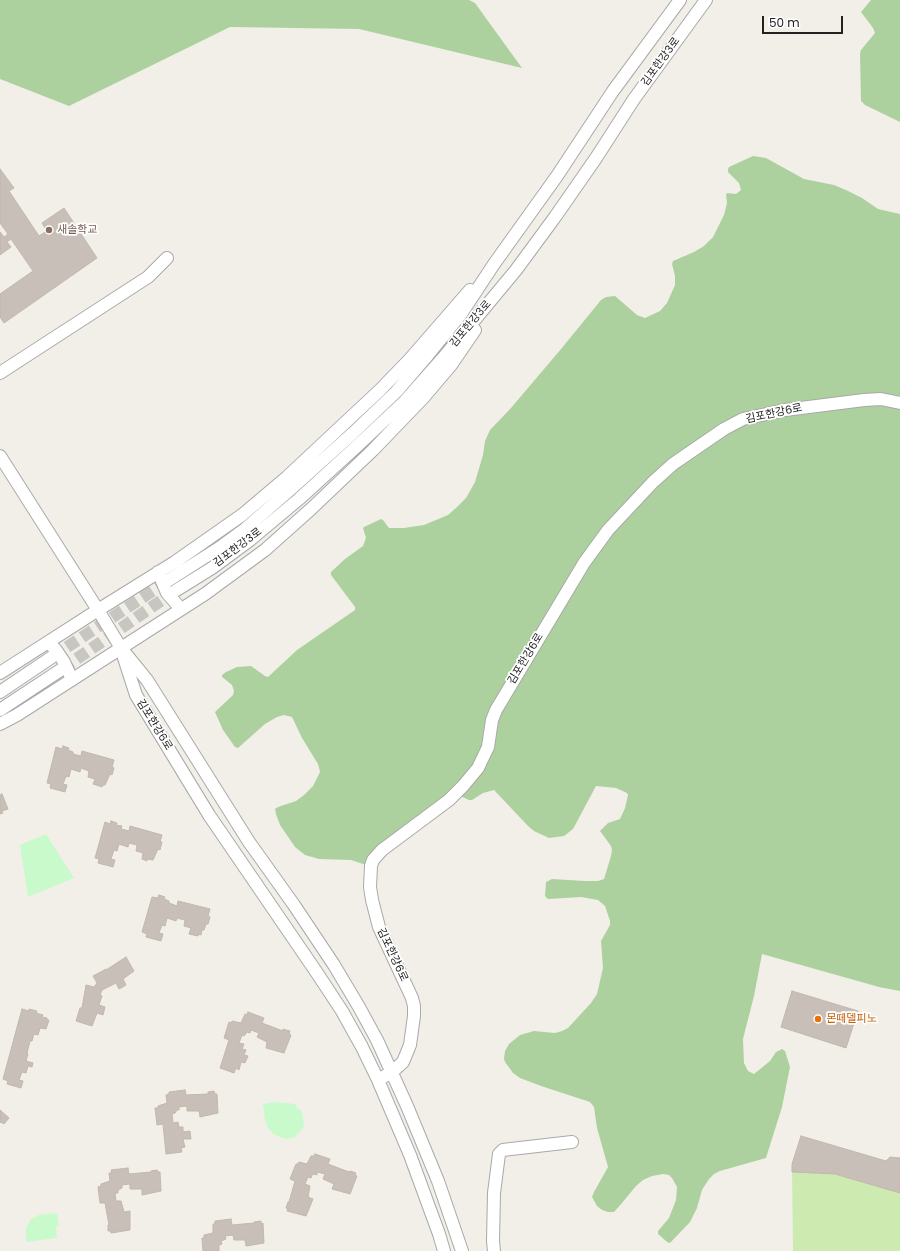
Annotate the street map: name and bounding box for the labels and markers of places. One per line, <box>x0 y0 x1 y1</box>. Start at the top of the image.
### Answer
place label: 새솔학교 <box>57 223 97 237</box>
marker: 새솔학교 <box>44 225 54 235</box>
place label: 몬떼델피노 <box>826 1012 877 1026</box>
marker: 몬떼델피노 <box>813 1014 823 1024</box>

